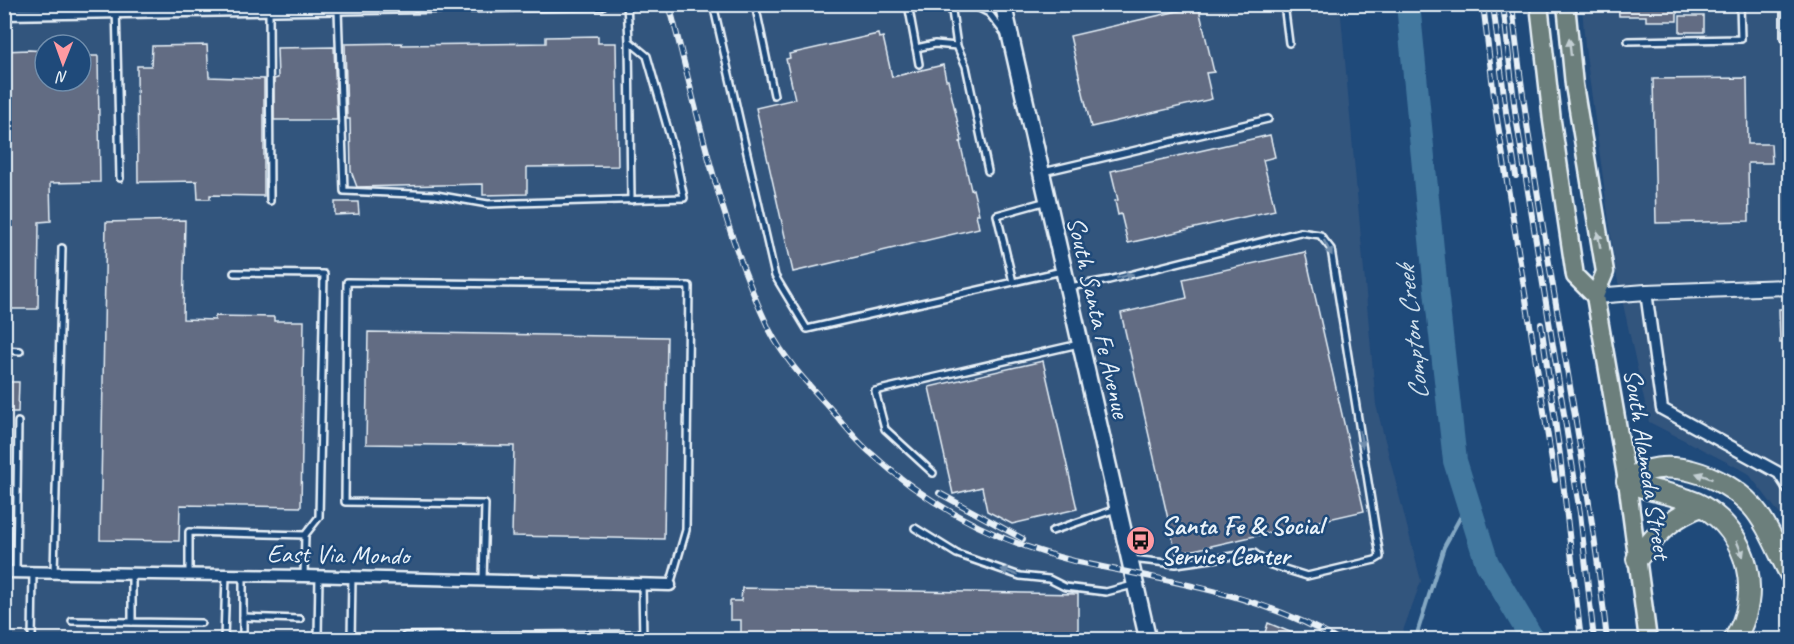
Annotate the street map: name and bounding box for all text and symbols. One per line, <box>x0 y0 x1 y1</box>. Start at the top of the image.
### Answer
north arrow <box>33 33 93 93</box>
one-way arrow <box>1565 38 1575 57</box>
text: N <box>55 67 68 87</box>
street label: South Santa Fe Avenue <box>1059 213 1138 422</box>
one-way arrow <box>1595 230 1604 249</box>
one-way arrow <box>1322 239 1332 257</box>
water label: Compton Creek <box>1388 259 1436 402</box>
one-way arrow <box>1116 271 1134 281</box>
street label: South Alameda Street <box>1616 367 1679 564</box>
one-way arrow <box>1357 430 1366 449</box>
one-way arrow <box>1695 470 1713 480</box>
place label: Santa Fe & Social Service Center <box>1161 509 1327 572</box>
bus stop icon: Santa Fe & Social Service Center <box>1124 524 1156 556</box>
street label: East Via Mondo <box>266 537 412 572</box>
one-way arrow <box>1735 540 1745 558</box>
one-way arrow <box>1000 567 1018 577</box>

